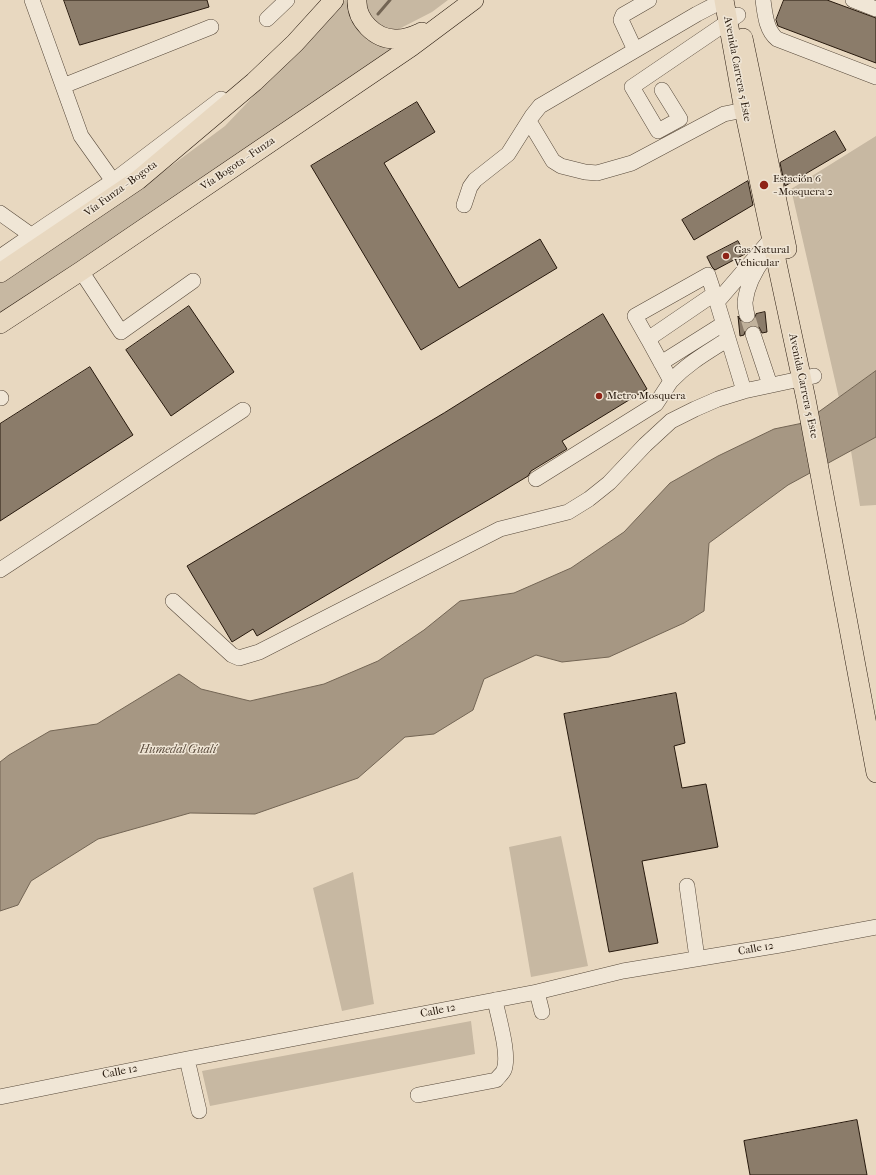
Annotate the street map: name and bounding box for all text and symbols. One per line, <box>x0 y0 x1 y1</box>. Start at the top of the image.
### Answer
street label: Avenida Carrera 5 Este <box>720 15 754 123</box>
street label: Vía Bogota - Funza <box>198 134 278 194</box>
street label: Vía Funza - Bogota <box>82 158 160 220</box>
place label: Estación 6 - Mosquera 2 <box>773 172 833 198</box>
marker: Estación 6 - Mosquera 2 <box>758 179 770 191</box>
place label: Gas Natural Vehicular <box>734 243 789 269</box>
marker: Gas Natural Vehicular <box>721 251 731 261</box>
street label: Avenida Carrera 5 Este <box>785 332 821 440</box>
place label: Metro Mosquera <box>607 389 686 403</box>
marker: Metro Mosquera <box>594 391 604 401</box>
water label: Humedal Gualí <box>140 743 216 757</box>
street label: Calle 12 <box>737 939 775 959</box>
street label: Calle 12 <box>419 1001 457 1021</box>
street label: Calle 12 <box>101 1062 139 1082</box>

